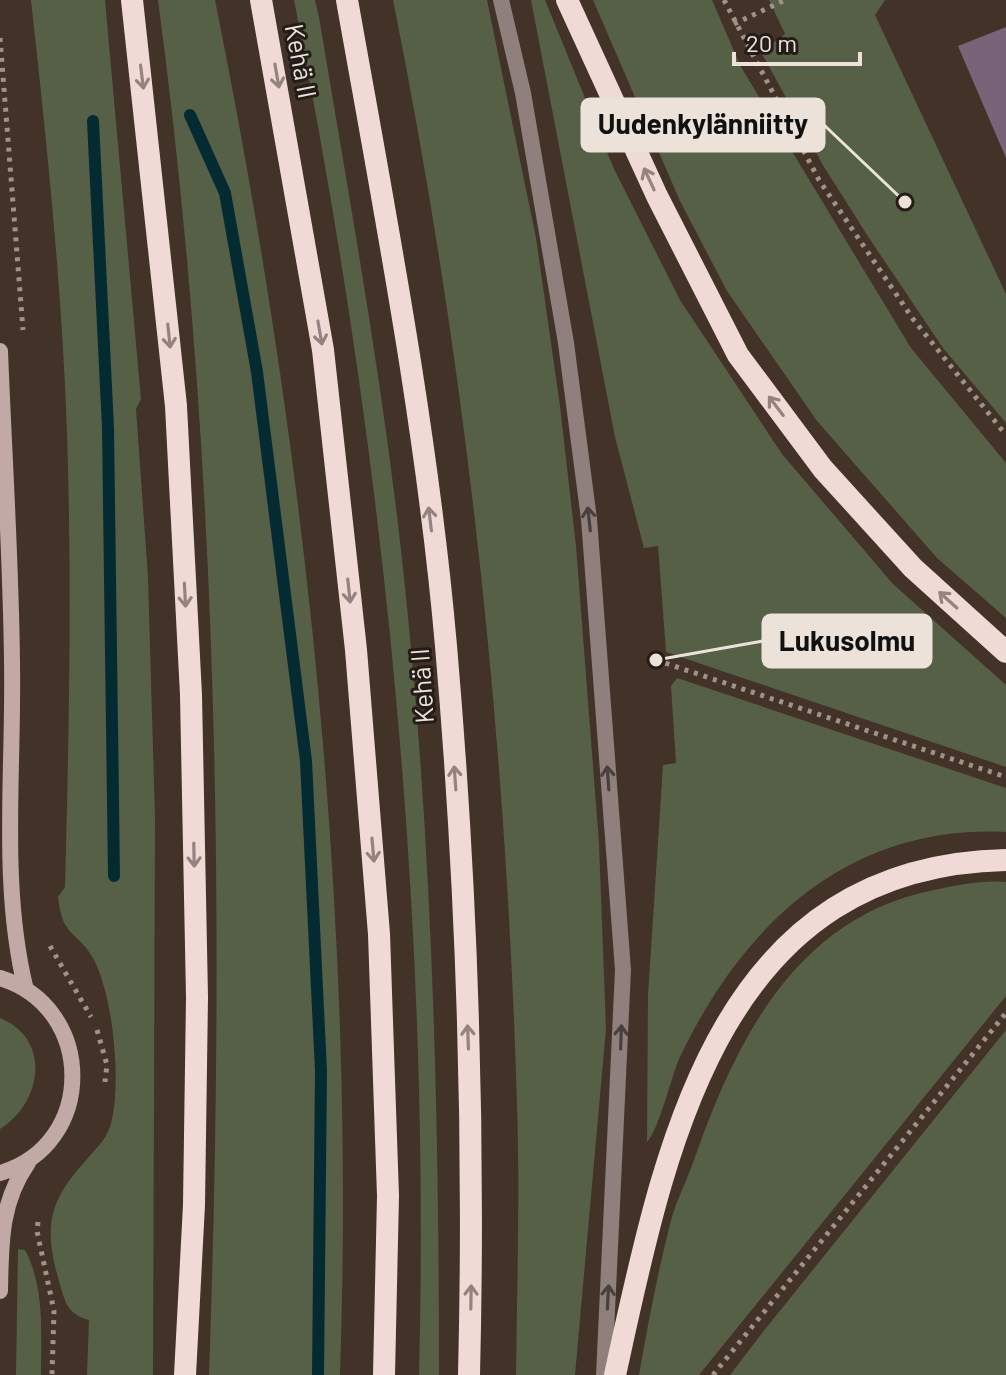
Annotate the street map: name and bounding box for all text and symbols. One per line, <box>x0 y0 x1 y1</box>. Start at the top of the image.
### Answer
scale bar <box>734 16 860 66</box>
street label: Kehä II <box>280 21 324 101</box>
text: 20 m <box>746 28 797 57</box>
one-way arrow <box>270 63 285 89</box>
one-way arrow <box>134 64 149 90</box>
callout: Uudenkylänniitty <box>582 99 824 151</box>
text: Uudenkylänniitty <box>598 106 808 140</box>
one-way arrow <box>641 168 656 192</box>
one-way arrow <box>313 320 328 345</box>
one-way arrow <box>162 322 177 349</box>
one-way arrow <box>768 395 784 417</box>
one-way arrow <box>581 506 596 533</box>
one-way arrow <box>422 507 437 532</box>
one-way arrow <box>342 577 357 604</box>
one-way arrow <box>178 581 193 608</box>
one-way arrow <box>939 591 959 609</box>
callout: Lukusolmu <box>763 615 931 667</box>
text: Lukusolmu <box>779 623 915 657</box>
street label: Kehä II <box>403 647 439 725</box>
one-way arrow <box>447 765 462 791</box>
one-way arrow <box>600 765 615 792</box>
one-way arrow <box>365 836 380 863</box>
one-way arrow <box>186 841 202 868</box>
one-way arrow <box>461 1024 476 1051</box>
one-way arrow <box>614 1024 629 1051</box>
one-way arrow <box>463 1284 478 1311</box>
one-way arrow <box>601 1284 616 1311</box>

